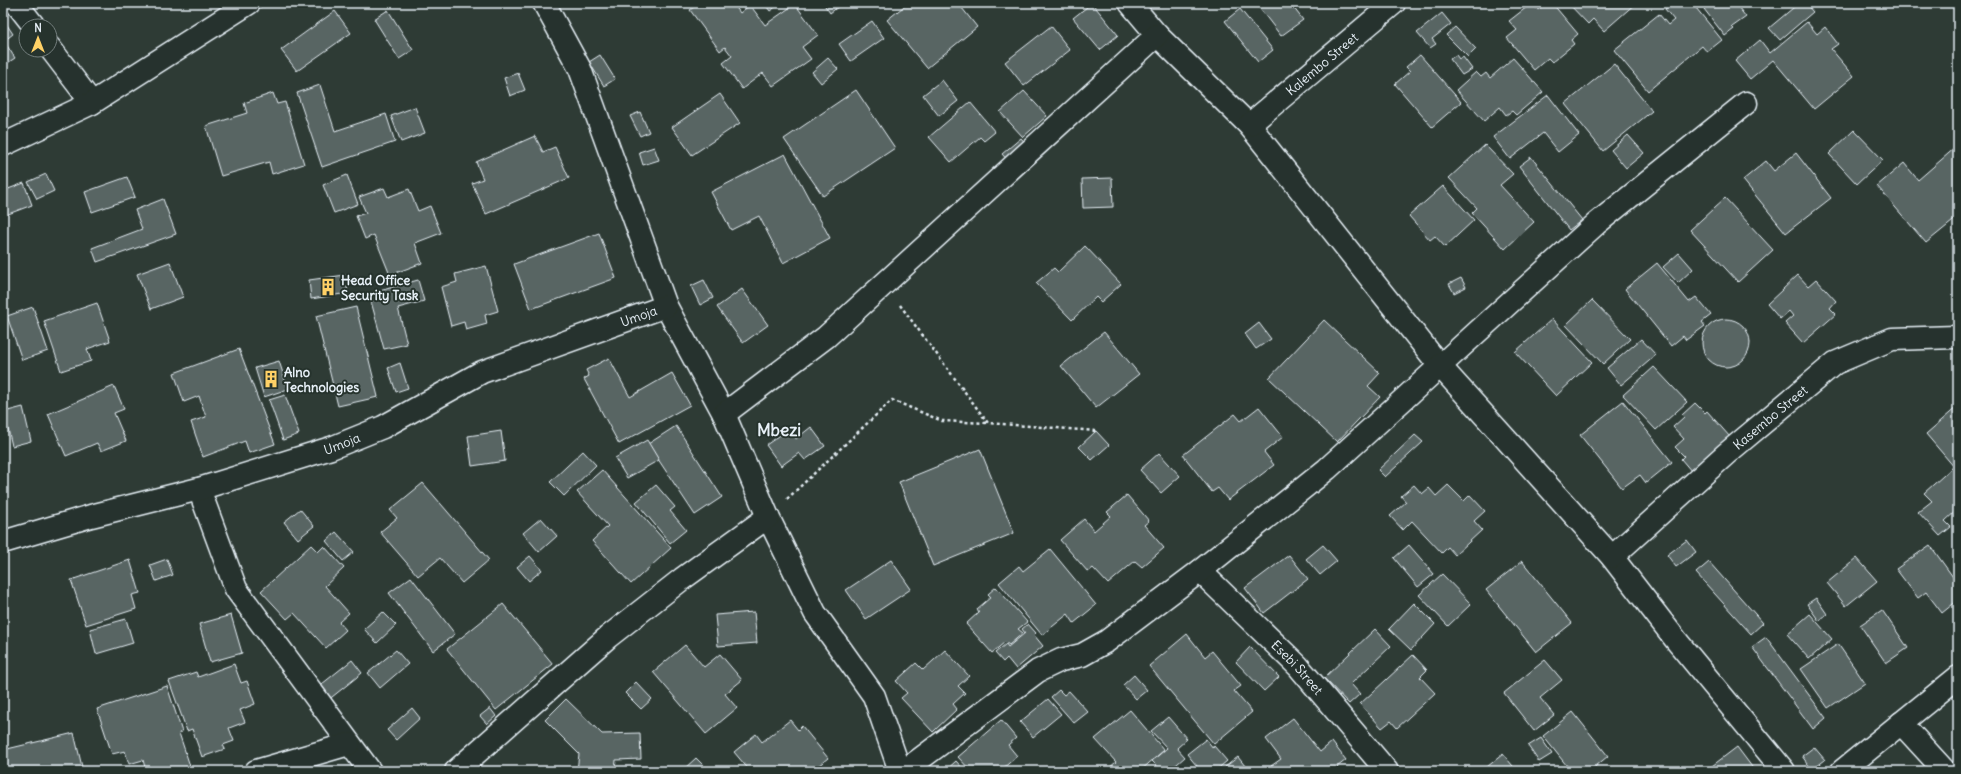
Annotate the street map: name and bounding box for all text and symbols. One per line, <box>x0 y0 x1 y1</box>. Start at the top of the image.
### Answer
north arrow <box>18 18 58 58</box>
text: N <box>34 21 42 35</box>
street label: Kalembo Street <box>1282 28 1362 99</box>
place label: Head Office Security Task <box>341 272 419 304</box>
building icon: Head Office Security Task <box>318 277 338 297</box>
street label: Umoja <box>618 301 659 330</box>
place label: Alno Technologies <box>284 364 359 396</box>
building icon: Alno Technologies <box>261 369 281 389</box>
street label: Kasembo Street <box>1729 381 1811 453</box>
district label: Mbezi <box>757 419 801 441</box>
street label: Umoja <box>322 429 363 458</box>
street label: Esebi Street <box>1268 636 1327 699</box>

